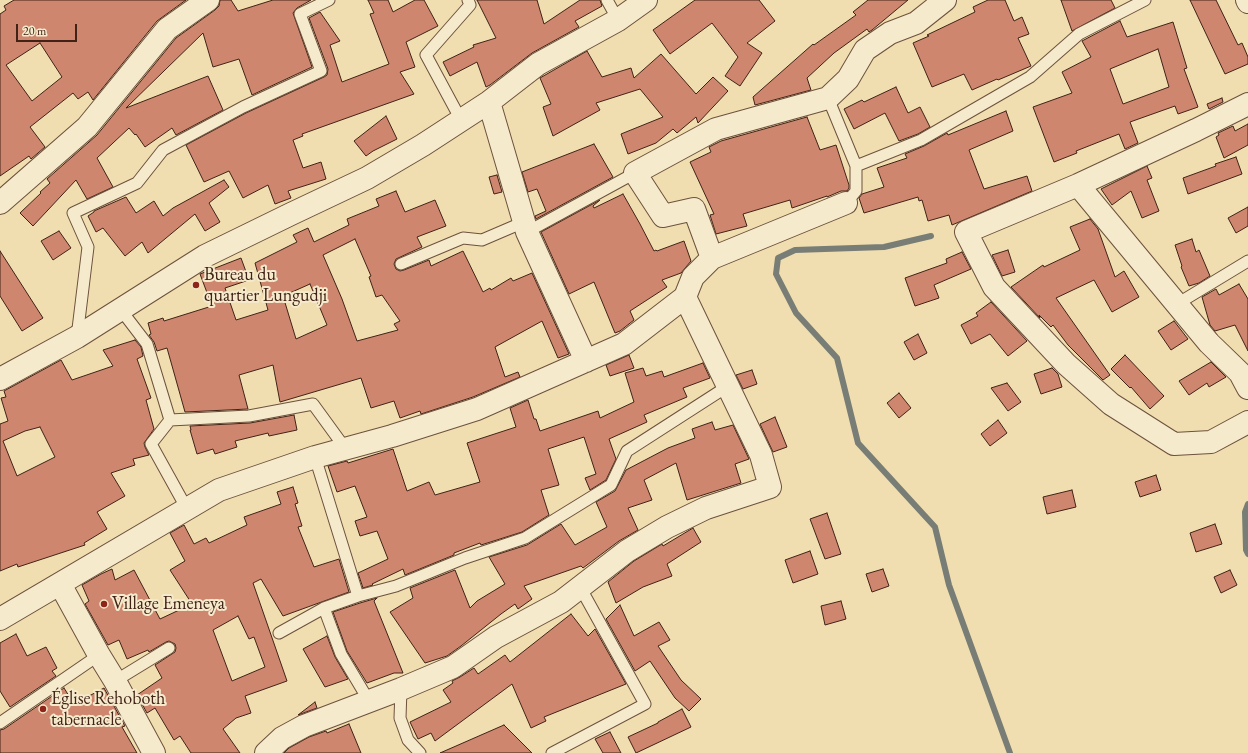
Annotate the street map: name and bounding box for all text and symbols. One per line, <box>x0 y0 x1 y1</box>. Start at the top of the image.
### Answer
scale bar <box>18 16 79 42</box>
text: 20 m <box>23 23 46 39</box>
place label: Bureau du quartier Lungudji <box>204 264 327 306</box>
marker: Bureau du quartier Lungudji <box>191 280 201 290</box>
place label: Village Emeneya <box>112 593 225 615</box>
marker: Village Emeneya <box>99 599 109 609</box>
place label: Église Rehoboth tabernacle <box>51 688 165 730</box>
marker: Église Rehoboth tabernacle <box>38 704 48 714</box>

